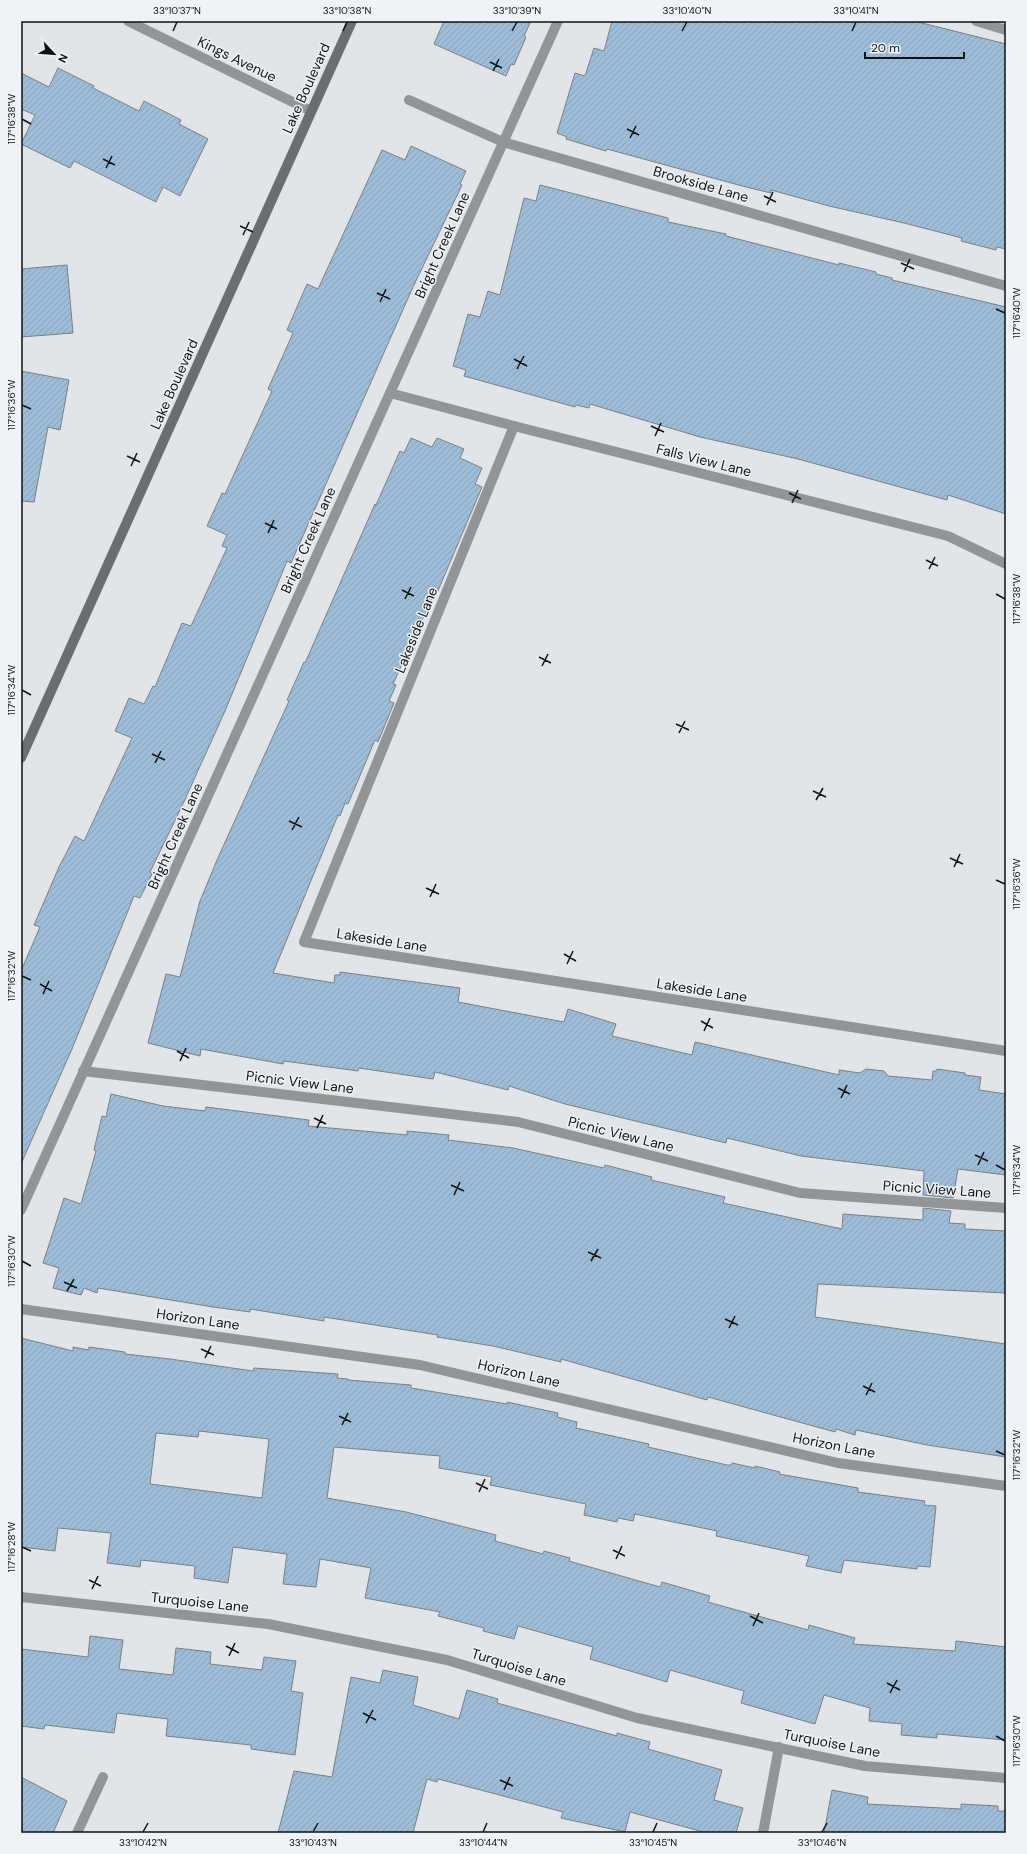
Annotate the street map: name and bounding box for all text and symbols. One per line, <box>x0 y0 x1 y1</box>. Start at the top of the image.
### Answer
text: 33°10'37"N <box>153 4 201 17</box>
text: 33°10'38"N <box>323 4 371 17</box>
text: 33°10'39"N <box>493 4 541 17</box>
text: 33°10'40"N <box>663 4 712 17</box>
text: 33°10'41"N <box>833 4 879 17</box>
street label: Kings Avenue <box>195 32 280 86</box>
north arrow <box>34 34 74 74</box>
scale bar <box>865 34 964 60</box>
street label: Lake Boulevard <box>278 40 334 136</box>
text: 20 m <box>871 40 900 56</box>
text: N <box>55 52 71 65</box>
text: 117°16'38"W <box>5 93 18 144</box>
street label: Brookside Lane <box>651 162 751 206</box>
street label: Bright Creek Lane <box>410 189 474 301</box>
text: 117°16'40"W <box>1010 287 1023 338</box>
street label: Lake Boulevard <box>146 336 202 432</box>
text: 117°16'36"W <box>5 379 18 430</box>
street label: Falls View Lane <box>655 439 753 481</box>
street label: Bright Creek Lane <box>276 484 340 596</box>
text: 117°16'38"W <box>1010 573 1023 624</box>
street label: Lakeside Lane <box>391 584 441 676</box>
text: 117°16'34"W <box>5 664 18 715</box>
street label: Bright Creek Lane <box>143 780 207 892</box>
text: 117°16'36"W <box>1010 858 1023 909</box>
street label: Lakeside Lane <box>335 924 429 956</box>
text: 117°16'32"W <box>5 951 18 1001</box>
street label: Lakeside Lane <box>655 974 749 1006</box>
street label: Picnic View Lane <box>245 1066 355 1098</box>
street label: Picnic View Lane <box>566 1112 676 1156</box>
text: 117°16'34"W <box>1010 1144 1023 1195</box>
street label: Picnic View Lane <box>882 1176 992 1202</box>
text: 117°16'30"W <box>5 1235 18 1287</box>
street label: Horizon Lane <box>155 1304 241 1334</box>
street label: Horizon Lane <box>476 1355 562 1391</box>
street label: Horizon Lane <box>791 1428 877 1462</box>
text: 117°16'32"W <box>1010 1430 1023 1480</box>
text: 117°16'28"W <box>5 1522 18 1572</box>
street label: Turquoise Lane <box>150 1588 250 1616</box>
street label: Turquoise Lane <box>469 1644 569 1690</box>
text: 117°16'30"W <box>1010 1715 1023 1767</box>
street label: Turquoise Lane <box>782 1725 882 1761</box>
text: 33°10'42"N <box>119 1836 167 1849</box>
text: 33°10'43"N <box>289 1836 337 1849</box>
text: 33°10'44"N <box>459 1836 507 1849</box>
text: 33°10'45"N <box>629 1836 677 1849</box>
text: 33°10'46"N <box>798 1836 846 1849</box>

